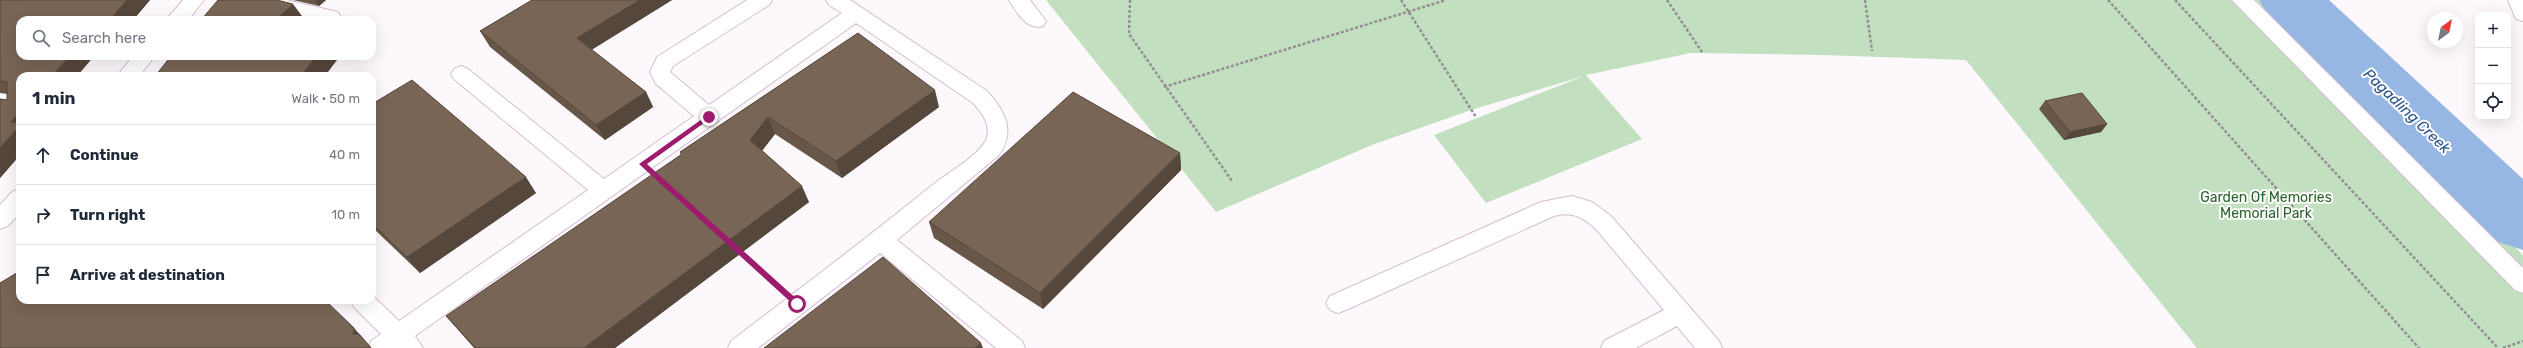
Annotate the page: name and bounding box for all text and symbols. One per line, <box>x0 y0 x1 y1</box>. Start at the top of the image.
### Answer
north arrow <box>2427 12 2463 48</box>
map controls <box>2475 12 2511 120</box>
button: + <box>2475 12 2511 48</box>
search box <box>16 16 376 60</box>
icon: search <box>30 27 52 49</box>
text: Search here <box>62 29 146 47</box>
button: − <box>2475 48 2511 84</box>
water label: Pagadling Creek <box>2360 65 2455 157</box>
button: locate <box>2475 84 2511 120</box>
text: 1 min <box>32 88 75 108</box>
text: Walk · 50 m <box>292 91 360 106</box>
route end <box>700 108 718 126</box>
icon: ahead <box>32 144 54 166</box>
text: Continue <box>70 146 139 164</box>
text: 40 m <box>329 147 360 162</box>
park label: Garden Of Memories Memorial Park <box>2200 189 2332 222</box>
icon: right <box>32 204 54 226</box>
text: Turn right <box>70 206 145 224</box>
text: 10 m <box>331 207 360 222</box>
icon: arrive <box>32 264 54 286</box>
text: Arrive at destination <box>70 266 225 284</box>
route start <box>788 295 806 313</box>

